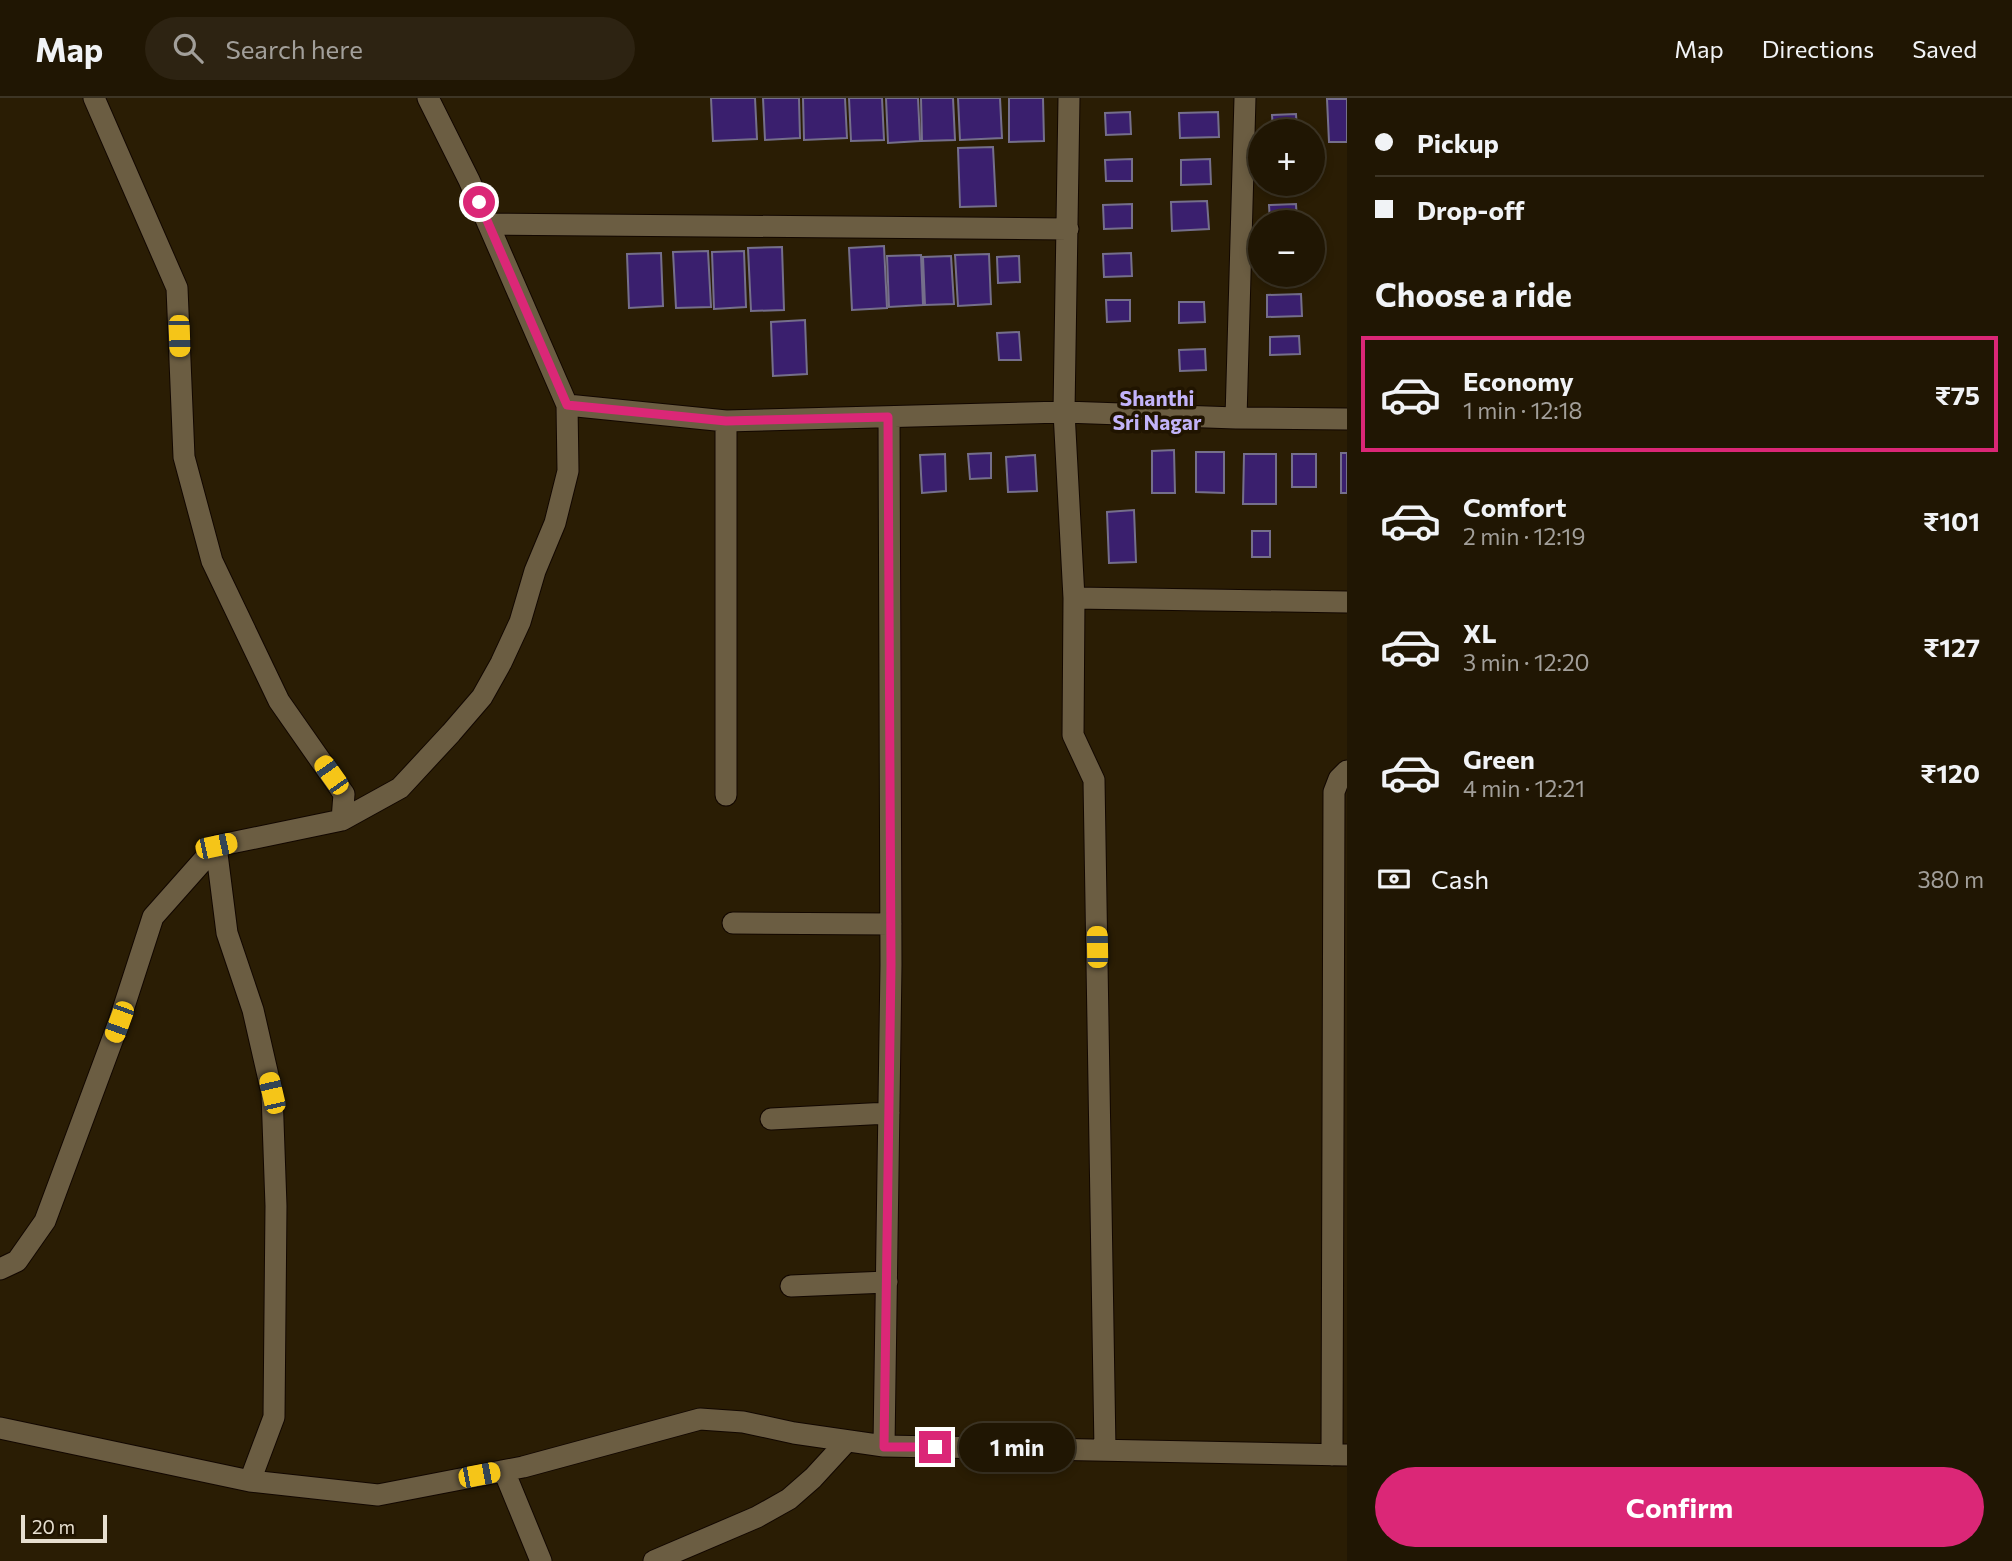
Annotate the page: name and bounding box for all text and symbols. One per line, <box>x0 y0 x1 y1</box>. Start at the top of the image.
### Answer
search box <box>145 17 635 80</box>
text: Map <box>35 28 103 69</box>
icon: search <box>169 29 207 67</box>
text: Search here <box>225 33 363 64</box>
text: Map <box>1674 34 1724 63</box>
text: Directions <box>1762 34 1874 63</box>
text: Saved <box>1912 34 1977 63</box>
map controls <box>1248 119 1325 287</box>
button: + <box>1248 119 1325 196</box>
text: Pickup <box>1417 127 1499 158</box>
route start <box>463 186 495 218</box>
text: Drop-off <box>1417 194 1524 225</box>
button: − <box>1248 210 1325 287</box>
text: Choose a ride <box>1375 274 1572 314</box>
car <box>168 315 191 357</box>
icon: car <box>1379 363 1442 426</box>
text: Economy <box>1463 365 1574 396</box>
text: ₹75 <box>1935 379 1980 410</box>
district label: Shanthi Sri Nagar <box>1112 385 1202 434</box>
text: 1 min · 12:18 <box>1463 396 1582 424</box>
icon: car <box>1379 489 1442 552</box>
text: Comfort <box>1463 491 1566 522</box>
text: ₹101 <box>1923 505 1980 536</box>
text: 2 min · 12:19 <box>1463 522 1585 550</box>
icon: car <box>1379 615 1442 678</box>
text: XL <box>1463 617 1497 648</box>
text: ₹127 <box>1923 631 1980 662</box>
text: 3 min · 12:20 <box>1463 648 1590 676</box>
icon: car <box>1379 741 1442 804</box>
text: Green <box>1463 743 1535 774</box>
car <box>311 752 352 798</box>
text: ₹120 <box>1920 757 1980 788</box>
text: 4 min · 12:21 <box>1463 774 1585 802</box>
car <box>194 831 239 861</box>
icon: cash <box>1375 860 1413 898</box>
text: Cash <box>1431 863 1489 894</box>
text: 380 m <box>1917 865 1984 893</box>
car <box>1087 926 1108 968</box>
car <box>102 999 137 1045</box>
car <box>258 1070 287 1116</box>
callout: 1 min <box>960 1422 1075 1472</box>
route end <box>919 1431 951 1463</box>
text: 1 min <box>990 1433 1044 1461</box>
car <box>457 1461 502 1489</box>
button: Confirm <box>1375 1467 1984 1547</box>
scale bar <box>21 1512 107 1544</box>
text: 20 m <box>32 1515 75 1538</box>

